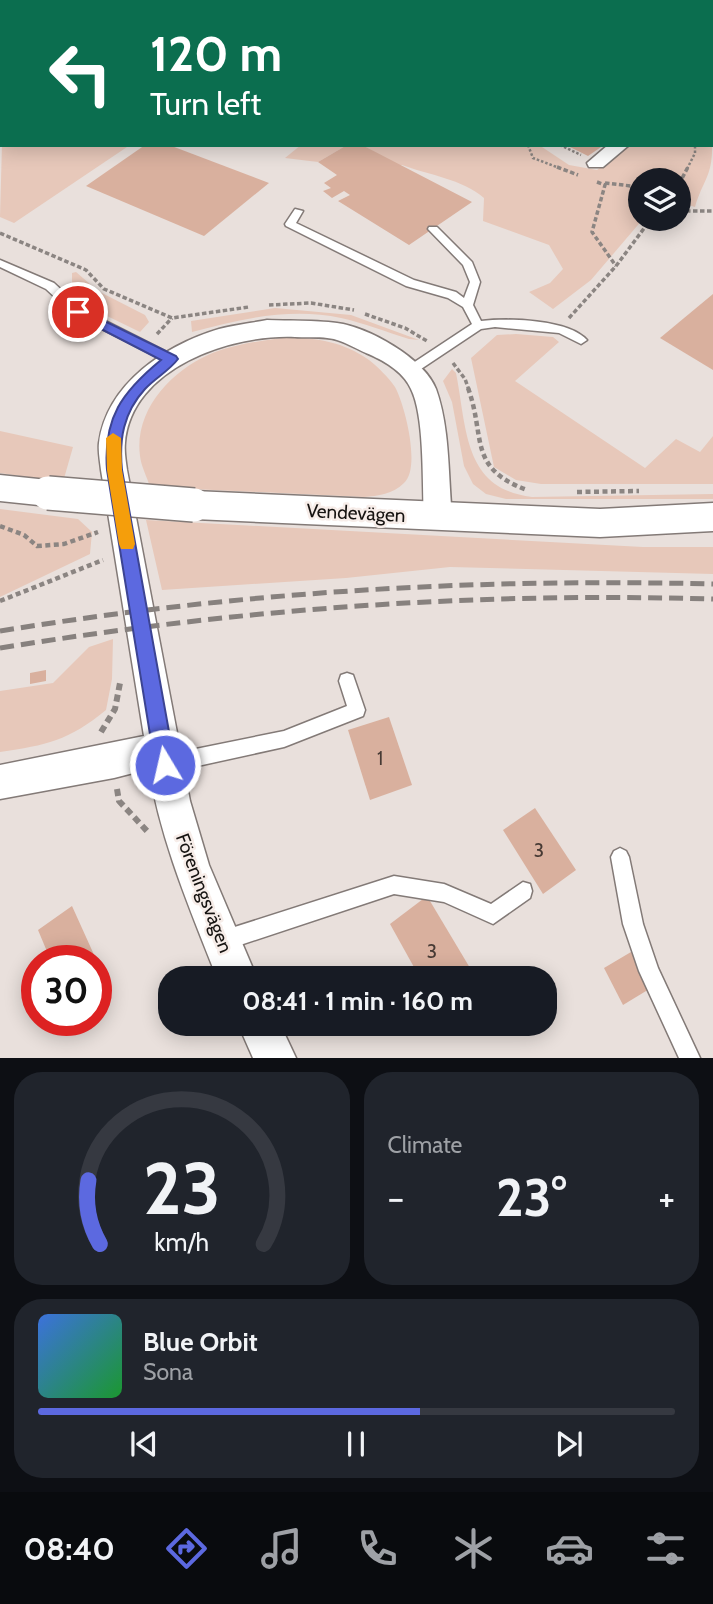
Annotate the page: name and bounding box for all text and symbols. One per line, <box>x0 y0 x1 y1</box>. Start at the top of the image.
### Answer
text: 120 m <box>150 24 282 83</box>
icon: left <box>35 28 126 119</box>
text: Turn left <box>150 84 261 123</box>
map controls <box>628 168 691 231</box>
button: layers <box>628 168 691 231</box>
pin <box>48 282 108 342</box>
icon: arrive <box>59 293 97 331</box>
street label: Vendevägen <box>306 499 406 527</box>
position arrow <box>128 728 202 802</box>
house number: 1 <box>377 747 383 770</box>
street label: Föreningsvägen <box>171 830 237 956</box>
house number: 3 <box>534 839 544 862</box>
house number: 3 <box>427 940 437 963</box>
speed limit sign: 30 <box>21 945 112 1036</box>
text: 08:41 · 1 min · 160 m <box>242 985 473 1017</box>
text: Climate <box>388 1131 462 1159</box>
text: 23 <box>143 1145 221 1233</box>
text: 23° <box>496 1166 567 1229</box>
text: − <box>388 1174 404 1221</box>
text: + <box>658 1174 675 1221</box>
text: km/h <box>154 1227 209 1257</box>
text: Blue Orbit <box>143 1326 258 1358</box>
text: Sona <box>143 1358 193 1386</box>
icon: previous <box>125 1425 163 1463</box>
icon: pause <box>337 1425 375 1463</box>
icon: next <box>550 1425 588 1463</box>
icon: directions <box>162 1524 211 1573</box>
icon: music <box>257 1524 306 1573</box>
icon: phone <box>353 1524 402 1573</box>
icon: climate <box>449 1524 498 1573</box>
icon: car <box>545 1524 594 1573</box>
icon: filters <box>641 1524 690 1573</box>
text: 08:40 <box>23 1529 115 1568</box>

